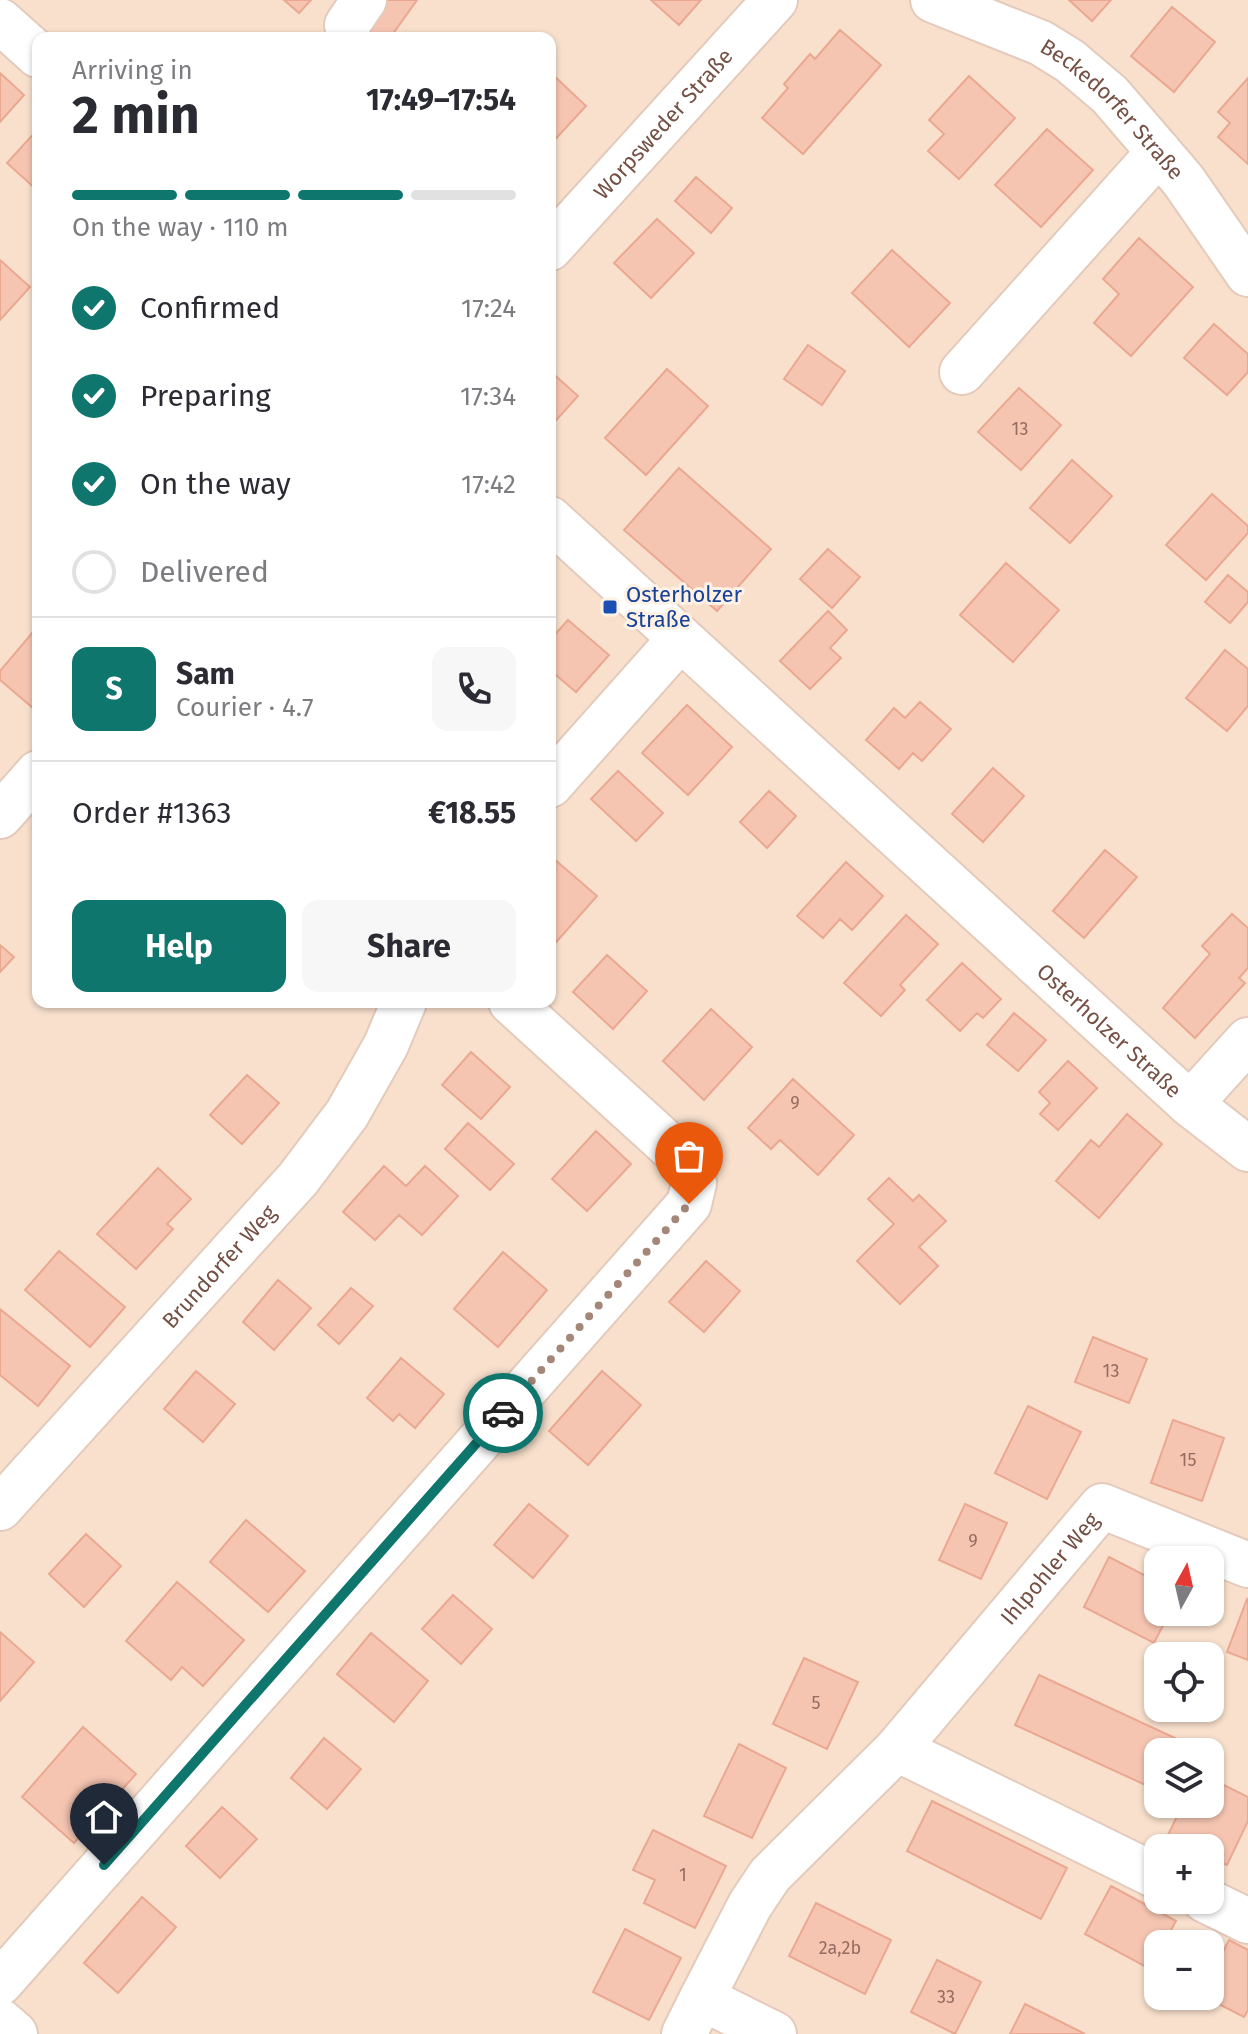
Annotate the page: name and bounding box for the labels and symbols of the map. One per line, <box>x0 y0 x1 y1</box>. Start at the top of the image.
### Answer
street label: Beckedorfer Straße <box>1035 33 1190 185</box>
street label: Worpsweder Straße <box>588 42 738 205</box>
house number: 13 <box>1012 418 1028 440</box>
place label: Osterholzer Straße <box>626 581 742 633</box>
marker: Osterholzer Straße <box>601 598 619 616</box>
street label: Osterholzer Straße <box>1032 957 1187 1103</box>
house number: 9 <box>790 1092 800 1114</box>
pin <box>655 1122 723 1204</box>
street label: Brundorfer Weg <box>156 1199 282 1334</box>
house number: 13 <box>1103 1360 1119 1382</box>
courier <box>463 1373 543 1453</box>
house number: 15 <box>1180 1449 1196 1471</box>
street label: Ihlpohler Weg <box>994 1506 1105 1630</box>
house number: 9 <box>968 1530 978 1552</box>
north arrow <box>1144 1546 1224 1626</box>
house number: 5 <box>811 1692 821 1714</box>
pin <box>70 1783 138 1865</box>
house number: 1 <box>679 1864 687 1886</box>
house number: 2a,2b <box>819 1937 861 1959</box>
house number: 33 <box>937 1986 955 2008</box>

